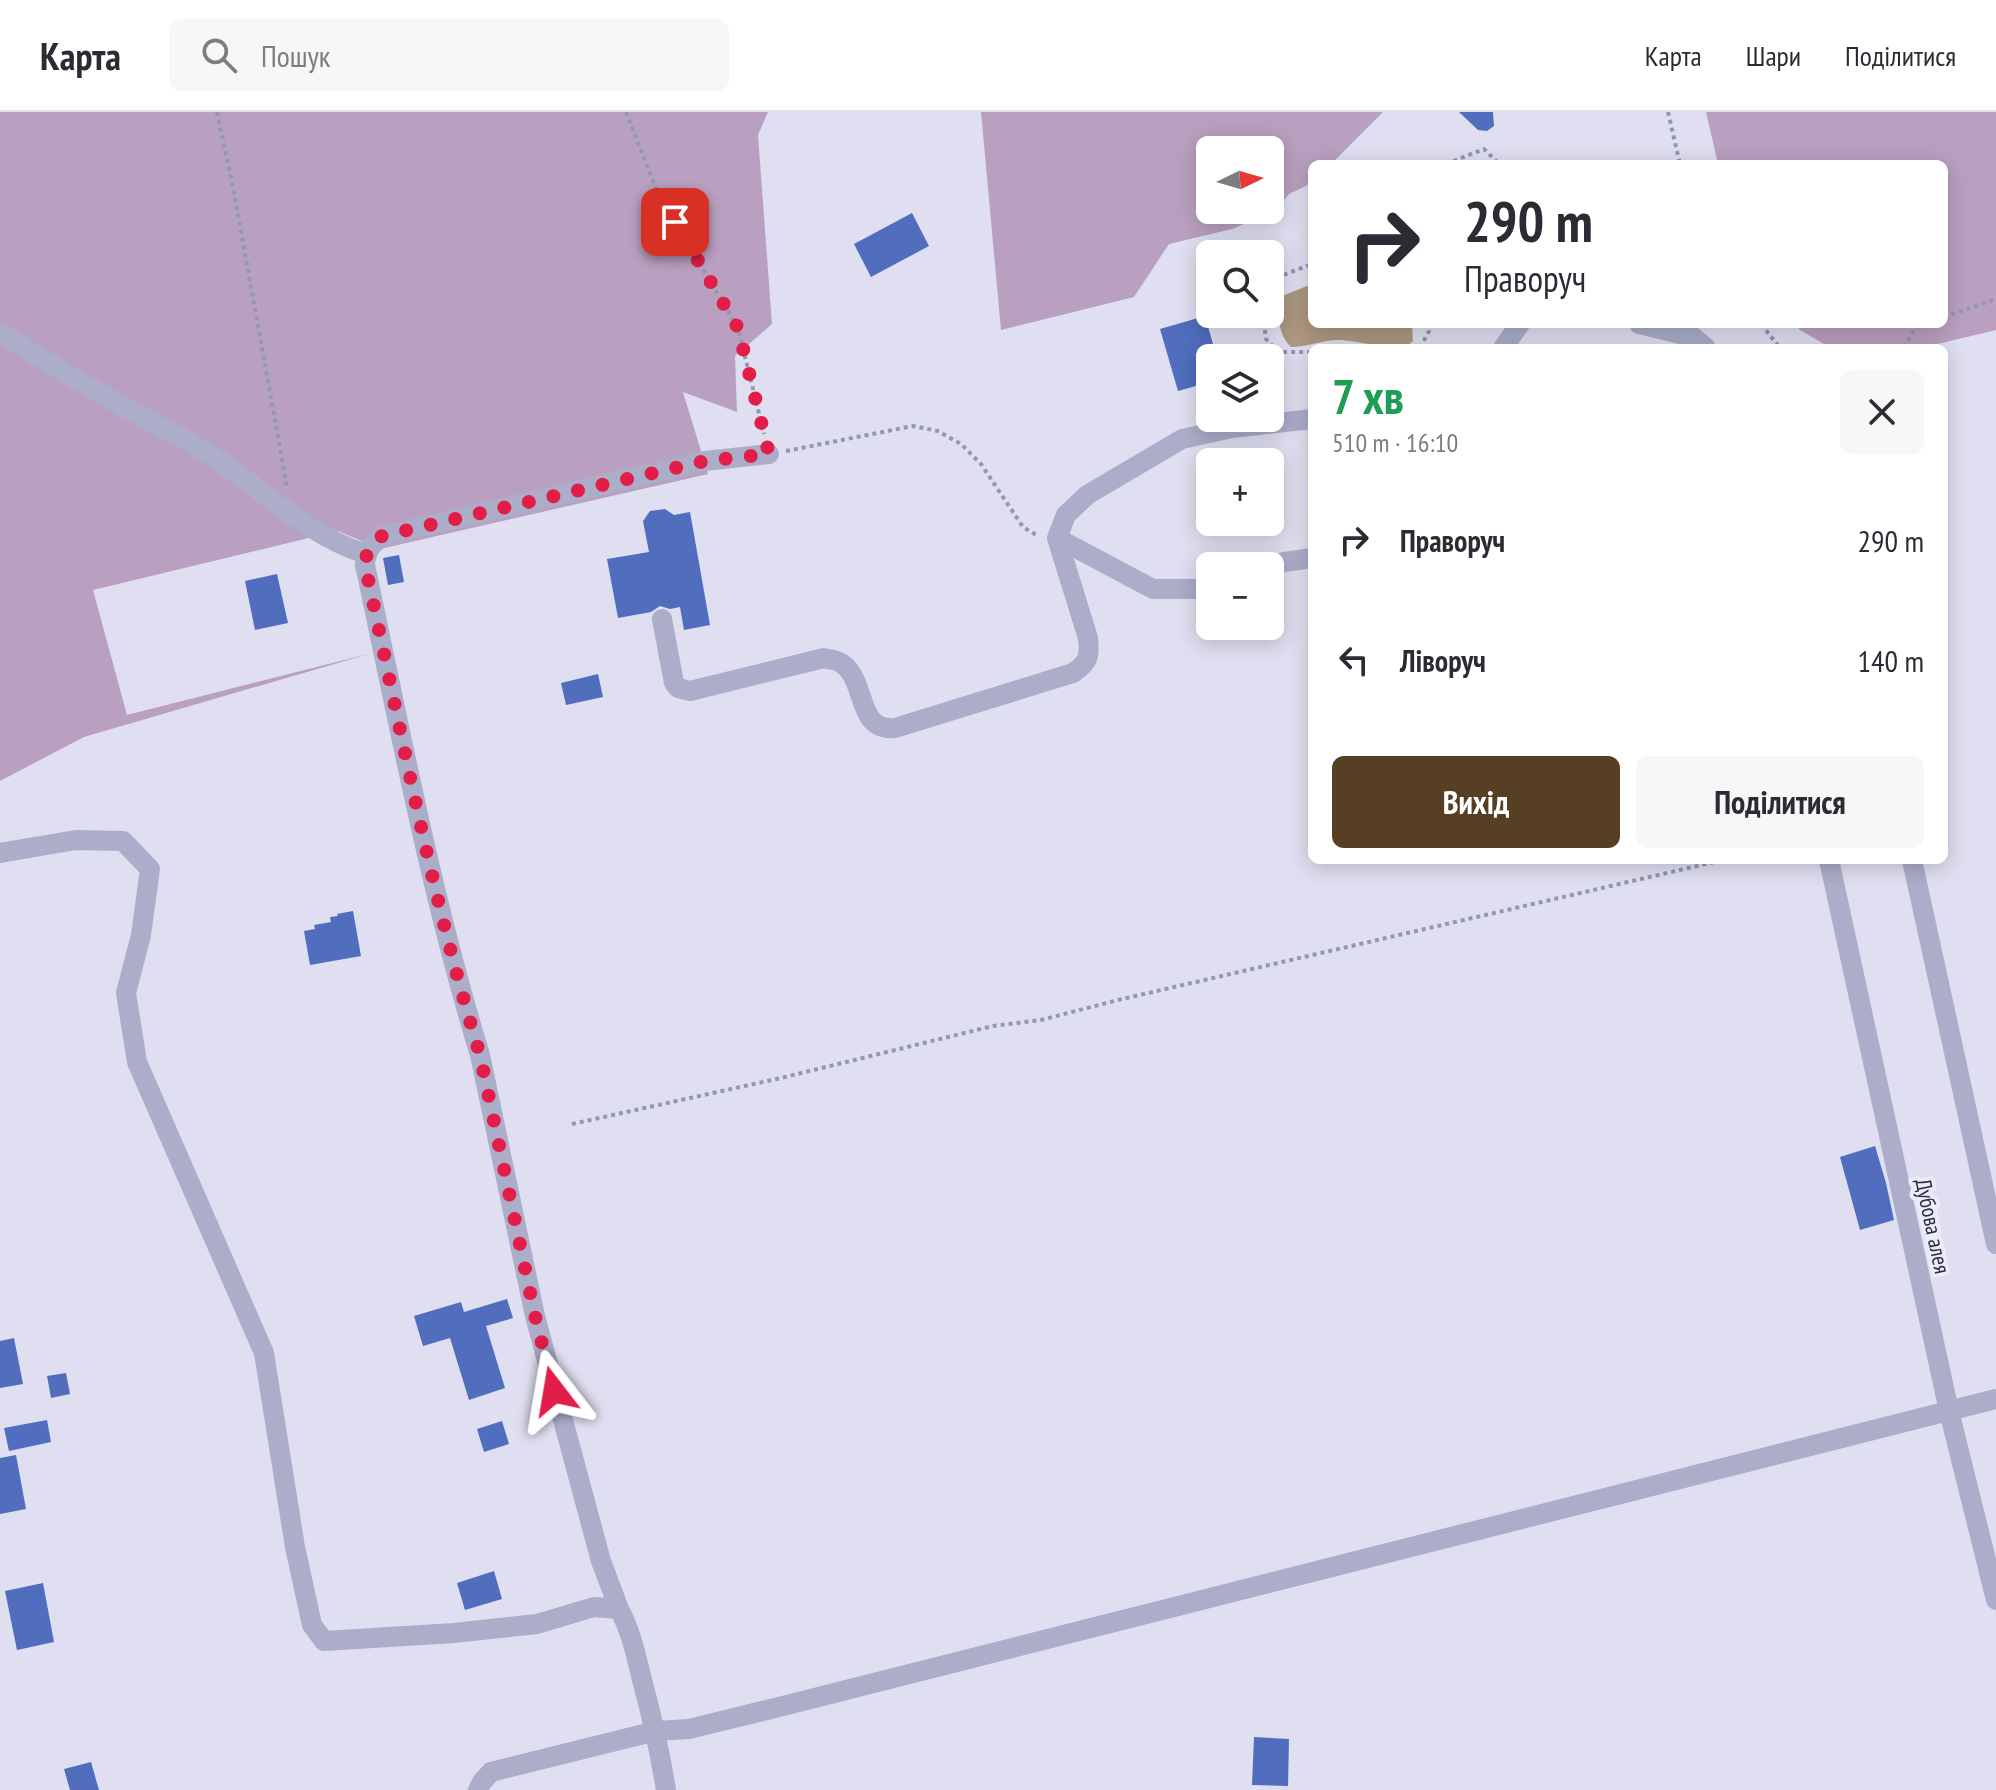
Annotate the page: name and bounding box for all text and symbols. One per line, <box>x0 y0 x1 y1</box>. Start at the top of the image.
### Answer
search box <box>169 19 729 91</box>
text: Карта <box>40 31 121 80</box>
icon: search <box>197 33 241 77</box>
text: Пошук <box>261 36 330 75</box>
text: Карта <box>1645 37 1702 74</box>
text: Шари <box>1746 37 1801 74</box>
text: Поділитися <box>1845 37 1956 74</box>
north arrow <box>1196 136 1284 224</box>
map controls <box>1196 136 1284 640</box>
text: 290 m <box>1464 185 1593 257</box>
pin <box>641 188 709 256</box>
icon: right <box>1332 192 1436 296</box>
icon: arrive <box>653 200 697 244</box>
button: search <box>1196 240 1284 328</box>
text: Праворуч <box>1464 255 1586 302</box>
button: layers <box>1196 344 1284 432</box>
text: 7 хв <box>1332 365 1404 427</box>
button: close <box>1840 370 1924 454</box>
text: 510 m · 16:10 <box>1332 426 1458 459</box>
button: + <box>1196 448 1284 536</box>
icon: right <box>1332 518 1376 562</box>
text: Праворуч <box>1400 521 1505 560</box>
text: 290 m <box>1858 521 1924 560</box>
button: − <box>1196 552 1284 640</box>
icon: left <box>1332 638 1376 682</box>
text: Ліворуч <box>1400 641 1486 680</box>
text: 140 m <box>1858 641 1924 680</box>
button: Вихід <box>1332 756 1620 848</box>
button: Поділитися <box>1636 756 1924 848</box>
street label: Дубова алея <box>1909 1176 1957 1276</box>
position arrow <box>512 1349 596 1433</box>

